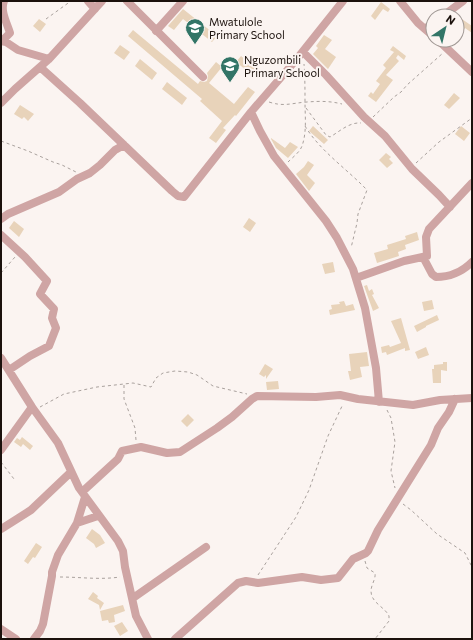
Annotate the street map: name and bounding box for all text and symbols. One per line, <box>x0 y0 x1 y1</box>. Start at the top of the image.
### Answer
north arrow <box>425 8 465 48</box>
text: N <box>444 12 458 27</box>
place label: Mwatulole Primary School <box>209 15 285 41</box>
school or university icon: Mwatulole Primary School <box>184 17 206 45</box>
place label: Nguzombili Primary School <box>244 53 320 79</box>
school or university icon: Nguzombili Primary School <box>219 55 241 83</box>

